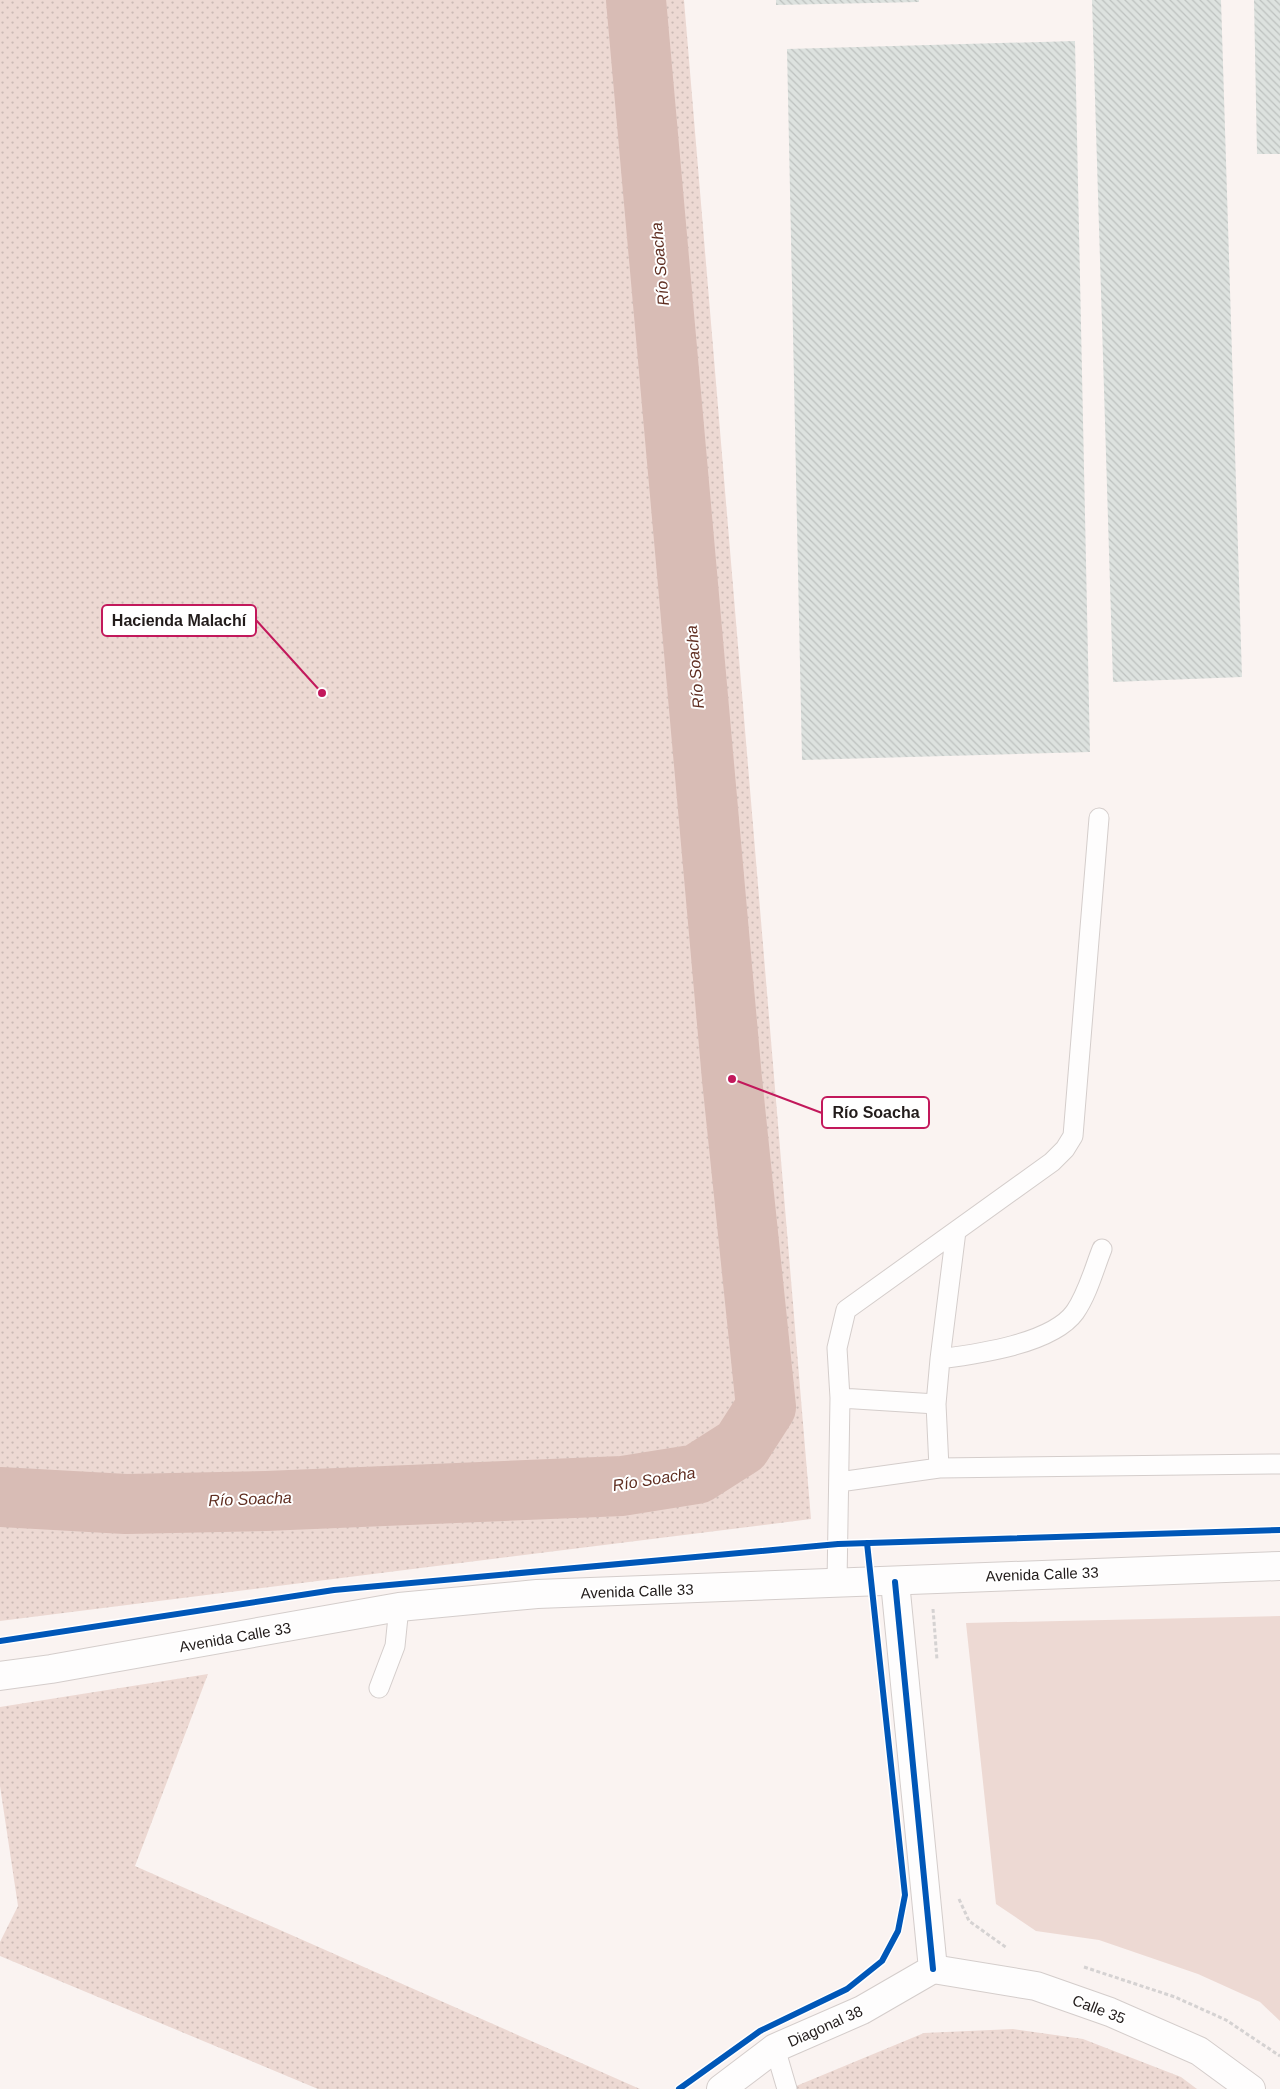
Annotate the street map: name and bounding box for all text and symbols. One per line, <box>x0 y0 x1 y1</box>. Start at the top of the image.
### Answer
water label: Río Soacha <box>648 222 672 306</box>
callout: Hacienda Malachí <box>102 605 256 636</box>
text: Hacienda Malachí <box>112 612 247 629</box>
water label: Río Soacha <box>683 625 707 709</box>
callout: Río Soacha <box>822 1097 929 1128</box>
text: Río Soacha <box>832 1104 920 1121</box>
water label: Río Soacha <box>611 1464 697 1494</box>
water label: Río Soacha <box>208 1489 292 1509</box>
street label: Avenida Calle 33 <box>985 1564 1099 1584</box>
street label: Avenida Calle 33 <box>580 1581 694 1601</box>
street label: Avenida Calle 33 <box>178 1619 292 1655</box>
street label: Calle 35 <box>1070 1991 1128 2027</box>
street label: Diagonal 38 <box>785 2002 865 2050</box>

